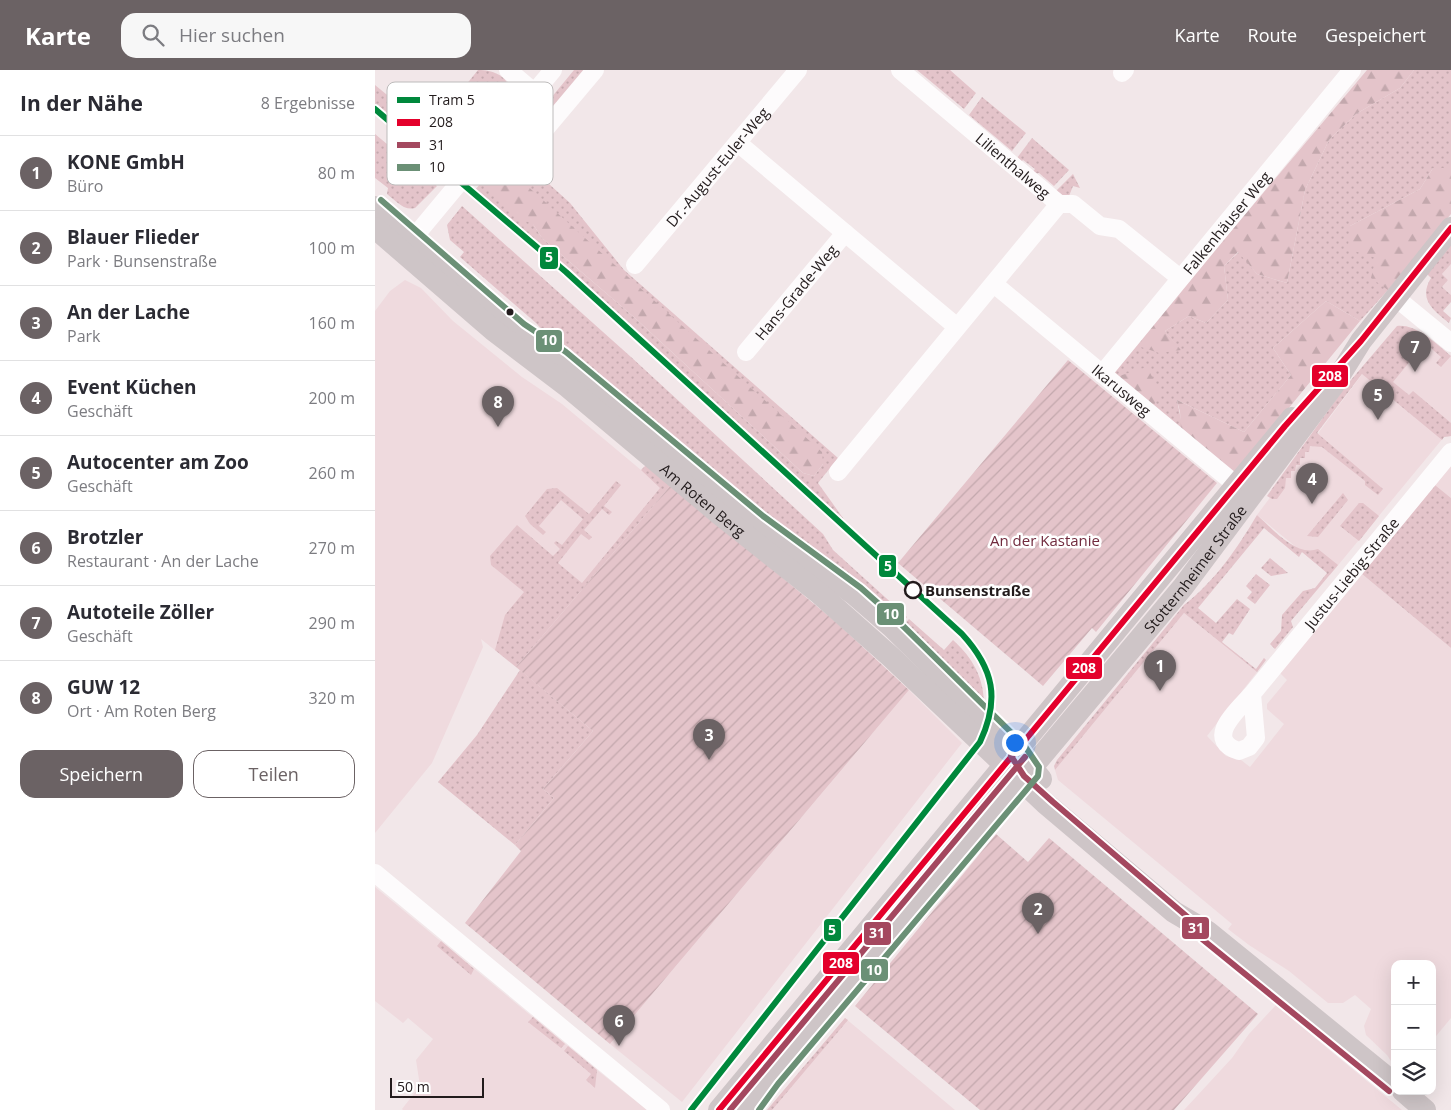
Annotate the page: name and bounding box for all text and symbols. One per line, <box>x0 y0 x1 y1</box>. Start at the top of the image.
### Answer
search box <box>121 13 471 58</box>
text: Karte <box>25 19 91 52</box>
icon: search <box>139 21 167 49</box>
text: Hier suchen <box>179 22 285 48</box>
text: Karte <box>1175 23 1220 47</box>
text: Route <box>1248 23 1297 47</box>
text: Gespeichert <box>1325 23 1426 47</box>
legend <box>387 82 553 185</box>
text: In der Nähe <box>20 89 143 117</box>
text: Tram 5 <box>429 90 475 109</box>
text: 8 Ergebnisse <box>261 92 355 114</box>
street label: Dr.-August-Euler-Weg <box>661 103 773 231</box>
text: 208 <box>429 112 453 131</box>
street label: Lilienthalweg <box>972 128 1055 203</box>
text: 31 <box>429 135 445 154</box>
text: KONE GmbH <box>67 149 185 175</box>
text: 10 <box>429 157 445 176</box>
text: 1 <box>31 162 41 184</box>
text: 80 m <box>318 162 355 184</box>
street label: Falkenhäuser Weg <box>1178 167 1275 279</box>
text: Büro <box>67 175 103 197</box>
text: Blauer Flieder <box>67 224 199 250</box>
text: 2 <box>31 237 41 259</box>
text: 100 m <box>309 237 355 259</box>
street label: Hans-Grade-Weg <box>750 240 842 344</box>
line badge: 5 <box>539 246 559 270</box>
text: 5 <box>545 247 553 266</box>
text: Park · Bunsenstraße <box>67 250 217 272</box>
text: An der Lache <box>67 299 190 325</box>
unlabelled marker <box>505 307 515 317</box>
text: 3 <box>31 312 41 334</box>
text: 160 m <box>309 312 355 334</box>
text: Park <box>67 325 100 347</box>
line badge: 10 <box>535 329 563 353</box>
text: 10 <box>541 330 557 349</box>
pin: 7 <box>1399 331 1431 372</box>
street label: Ikarusweg <box>1088 360 1156 420</box>
line badge: 208 <box>1311 364 1349 388</box>
text: 208 <box>1318 366 1342 385</box>
text: Event Küchen <box>67 374 196 400</box>
pin: 5 <box>1362 379 1394 420</box>
pin: 8 <box>482 386 514 427</box>
text: 4 <box>31 387 41 409</box>
text: 200 m <box>309 387 355 409</box>
text: Geschäft <box>67 400 133 422</box>
text: Autocenter am Zoo <box>67 449 249 475</box>
street label: Am Roten Berg <box>656 459 750 541</box>
text: 5 <box>31 462 41 484</box>
text: 260 m <box>309 462 355 484</box>
pin: 4 <box>1296 463 1328 504</box>
text: Geschäft <box>67 475 133 497</box>
street label: Stotternheimer Straße <box>1139 501 1251 637</box>
street label: Justus-Liebig-Straße <box>1298 513 1403 635</box>
text: Brotzler <box>67 524 143 550</box>
park label: An der Kastanie <box>990 530 1100 550</box>
text: 6 <box>31 537 41 559</box>
text: 270 m <box>309 537 355 559</box>
text: Restaurant · An der Lache <box>67 550 259 572</box>
line badge: 5 <box>878 554 897 578</box>
text: 5 <box>884 556 892 575</box>
place label: Bunsenstraße <box>925 580 1030 600</box>
marker: Bunsenstraße <box>904 581 922 599</box>
text: Autoteile Zöller <box>67 599 214 625</box>
line badge: 10 <box>876 602 905 626</box>
text: 10 <box>883 604 899 623</box>
text: 7 <box>31 612 41 634</box>
text: 290 m <box>309 612 355 634</box>
text: Geschäft <box>67 625 133 647</box>
pin: 1 <box>1144 650 1176 691</box>
line badge: 208 <box>1065 656 1103 680</box>
text: 208 <box>1072 658 1096 677</box>
text: GUW 12 <box>67 674 140 700</box>
text: 8 <box>31 687 41 709</box>
text: 320 m <box>309 687 355 709</box>
text: Ort · Am Roten Berg <box>67 700 216 722</box>
pin: 3 <box>693 719 725 760</box>
your location <box>1002 730 1028 756</box>
button: Speichern <box>20 750 183 798</box>
button: Teilen <box>193 750 355 798</box>
pin: 2 <box>1022 893 1054 934</box>
line badge: 31 <box>1181 916 1210 940</box>
line badge: 5 <box>823 918 842 942</box>
text: 31 <box>1188 918 1204 937</box>
text: 5 <box>828 920 836 939</box>
line badge: 31 <box>863 921 892 946</box>
text: 31 <box>869 923 885 942</box>
line badge: 208 <box>822 951 860 975</box>
text: 208 <box>829 953 853 972</box>
line badge: 10 <box>860 958 889 982</box>
text: 10 <box>866 960 882 979</box>
map controls <box>1391 960 1436 1095</box>
button: + <box>1391 960 1436 1005</box>
pin: 6 <box>603 1005 635 1046</box>
button: − <box>1391 1005 1436 1050</box>
button: layers <box>1391 1050 1436 1095</box>
scale bar <box>390 1075 484 1098</box>
text: 50 m <box>397 1077 430 1096</box>

